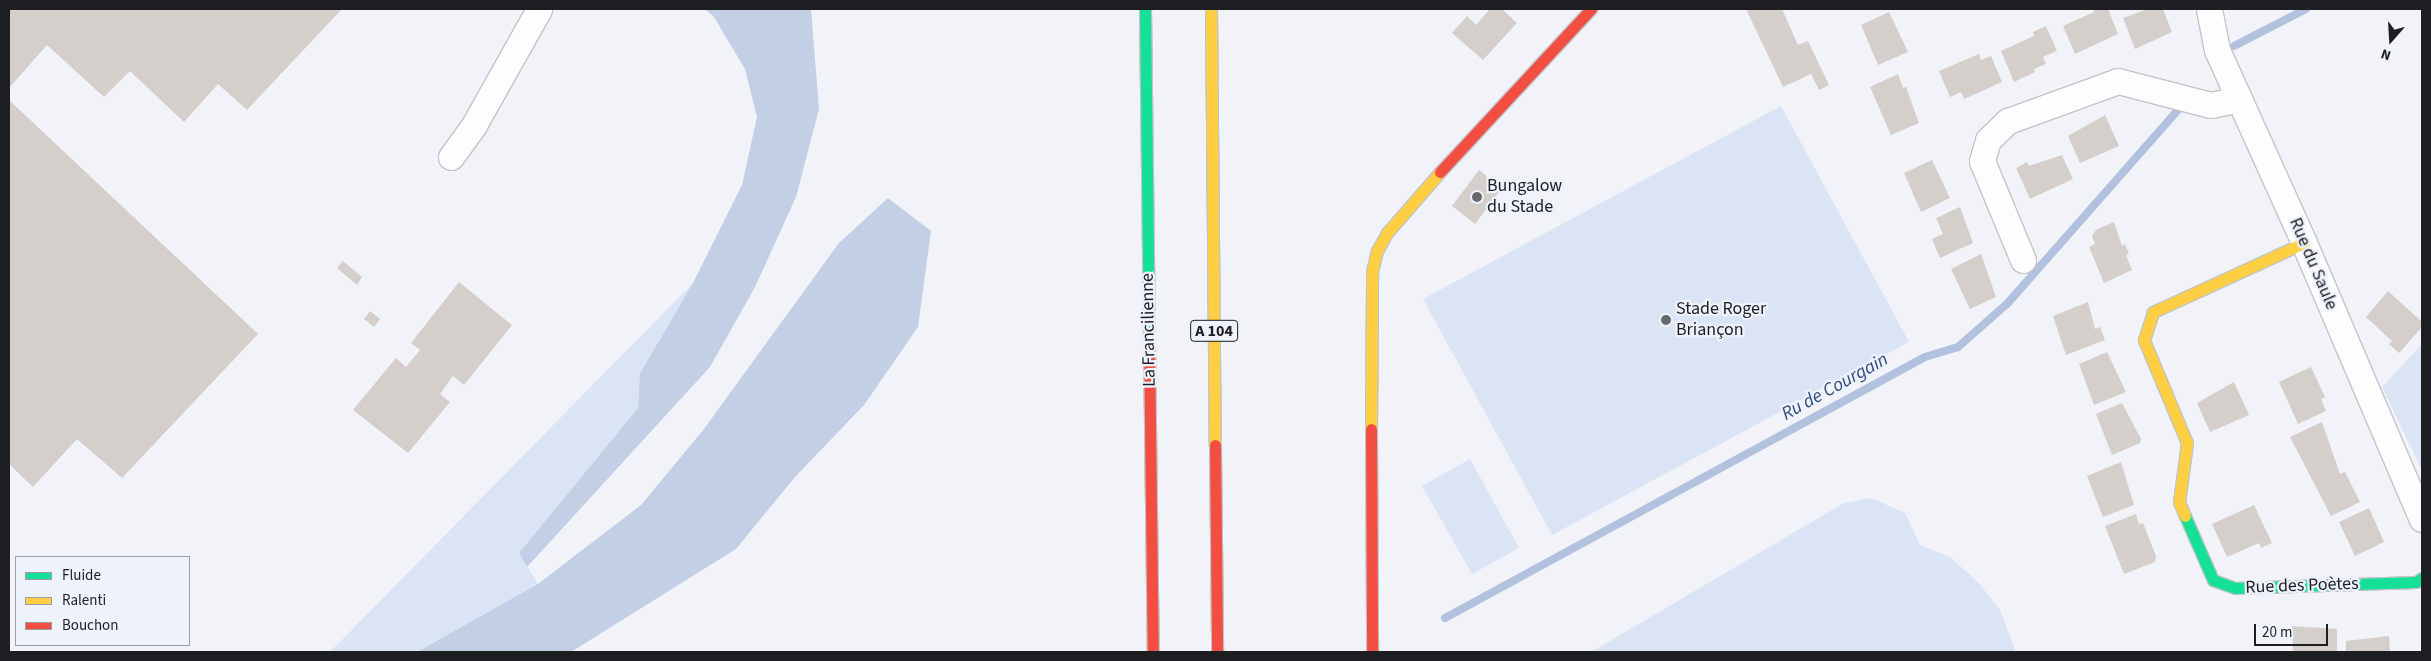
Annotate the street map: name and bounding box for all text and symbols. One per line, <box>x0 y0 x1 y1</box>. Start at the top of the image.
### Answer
north arrow <box>2366 15 2416 65</box>
text: N <box>2378 43 2394 65</box>
place label: Bungalow du Stade <box>1487 176 1562 218</box>
marker: Bungalow du Stade <box>1471 191 1483 203</box>
street label: Rue du Saule <box>2284 215 2342 313</box>
street label: La Francilienne <box>1137 273 1161 387</box>
place label: Stade Roger Briançon <box>1676 299 1766 342</box>
marker: Stade Roger Briançon <box>1660 314 1672 326</box>
road number: A 104 <box>1189 318 1239 344</box>
water label: Ru de Courgain <box>1778 348 1892 426</box>
legend <box>15 556 190 646</box>
text: Fluide <box>62 565 101 586</box>
street label: Rue des Poètes <box>2245 573 2359 599</box>
text: Ralenti <box>62 590 106 611</box>
scale bar <box>2256 614 2330 646</box>
text: Bouchon <box>62 615 118 636</box>
text: 20 m <box>2262 622 2292 643</box>

